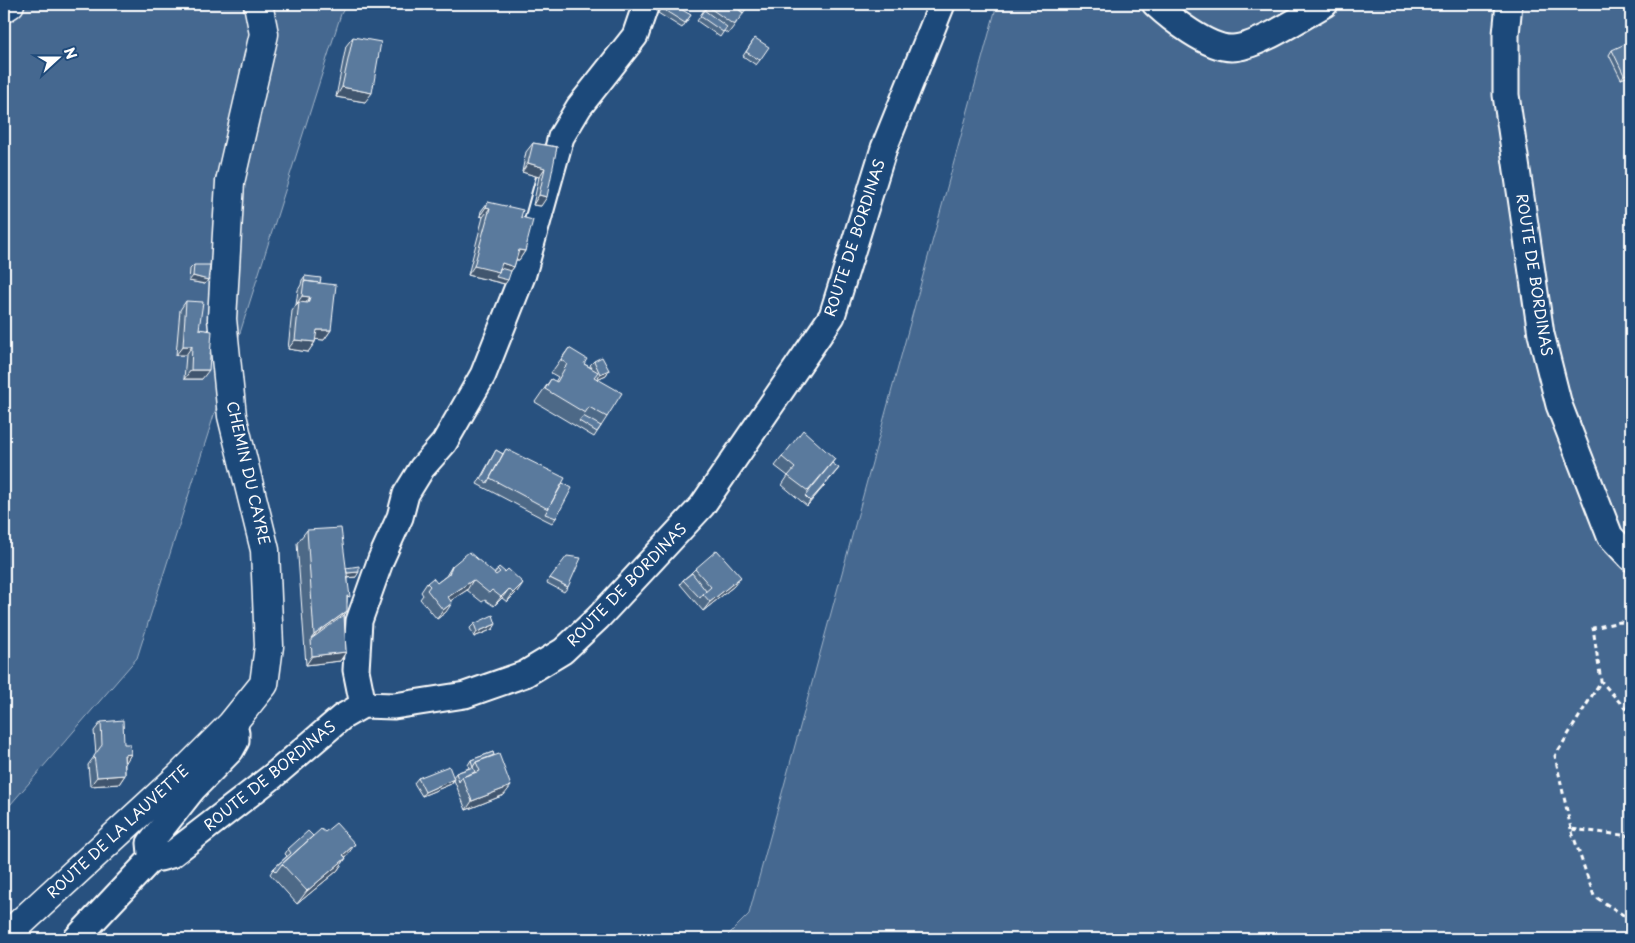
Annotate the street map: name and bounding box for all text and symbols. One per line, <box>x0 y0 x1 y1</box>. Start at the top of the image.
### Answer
north arrow <box>32 32 82 82</box>
text: N <box>59 44 82 62</box>
street label: ROUTE DE BORDINAS <box>817 156 890 319</box>
street label: ROUTE DE BORDINAS <box>1511 192 1560 358</box>
street label: CHEMIN DU CAYRE <box>222 399 277 547</box>
street label: ROUTE DE BORDINAS <box>561 517 691 651</box>
street label: ROUTE DE BORDINAS <box>198 714 340 836</box>
street label: ROUTE DE LA LAUVETTE <box>41 759 193 903</box>

